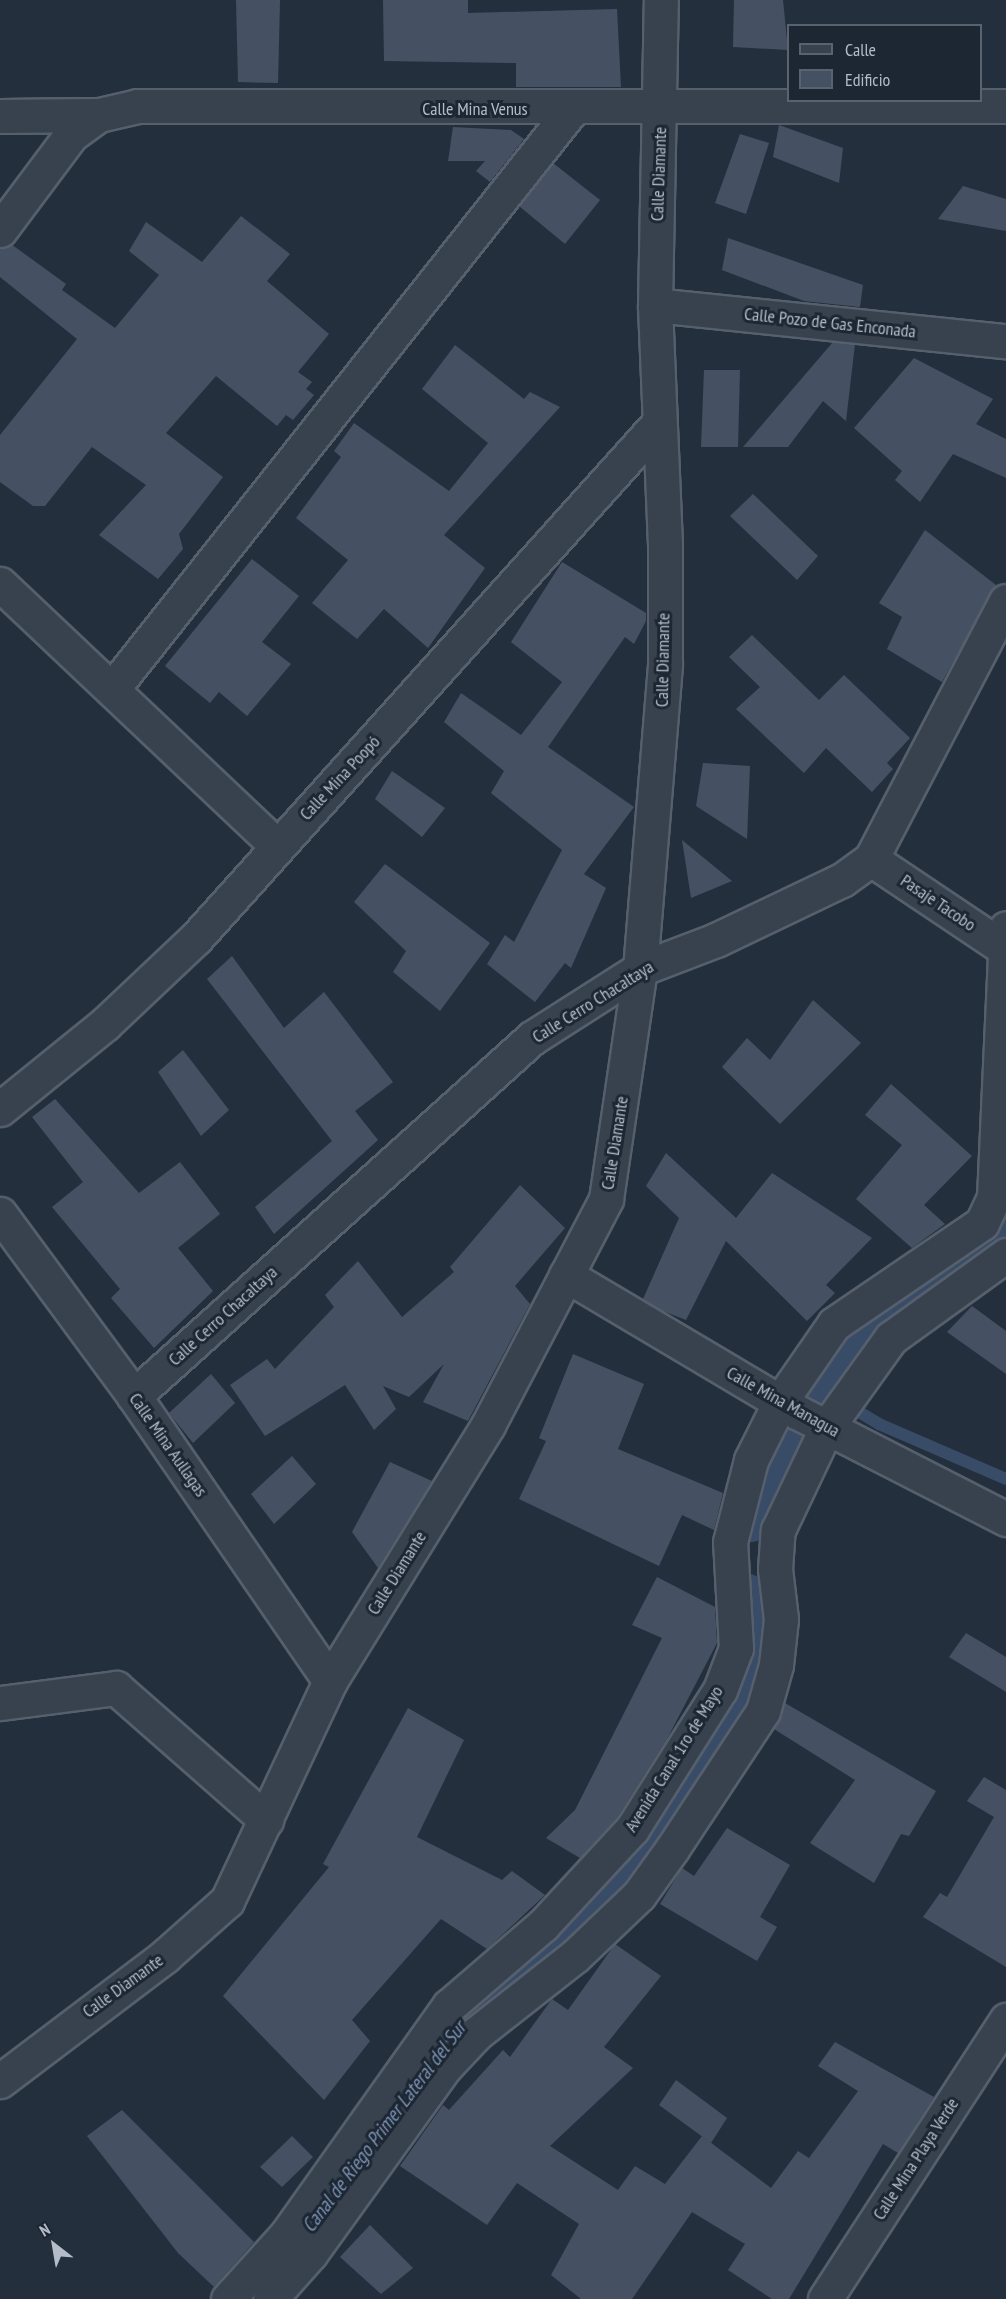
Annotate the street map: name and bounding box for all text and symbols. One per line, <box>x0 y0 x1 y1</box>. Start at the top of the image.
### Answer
legend <box>787 24 982 102</box>
text: Calle <box>845 38 876 61</box>
text: Edificio <box>845 68 890 91</box>
street label: Calle Mina Venus <box>422 98 528 120</box>
street label: Calle Diamante <box>647 126 671 222</box>
street label: Calle Pozo de Gas Enconada <box>743 303 917 343</box>
street label: Calle Diamante <box>651 613 675 707</box>
street label: Calle Mina Poopó <box>295 731 385 825</box>
street label: Pasaje Tacobo <box>896 870 980 936</box>
street label: Calle Cerro Chacaltaya <box>528 956 658 1048</box>
street label: Calle Diamante <box>597 1095 633 1191</box>
street label: Calle Cerro Chacaltaya <box>164 1262 282 1370</box>
street label: Calle Mina Managua <box>723 1362 843 1442</box>
street label: Calle Mina Aullagas <box>124 1389 212 1501</box>
street label: Calle Diamante <box>363 1527 431 1619</box>
street label: Avenida Canal 1ro de Mayo <box>620 1682 728 1836</box>
street label: Calle Diamante <box>78 1950 168 2022</box>
water label: Canal de Riego Primer Lateral del Sur <box>297 2017 471 2237</box>
street label: Calle Mina Playa Verde <box>868 2094 964 2224</box>
north arrow <box>24 2215 84 2275</box>
text: N <box>36 2219 54 2240</box>

